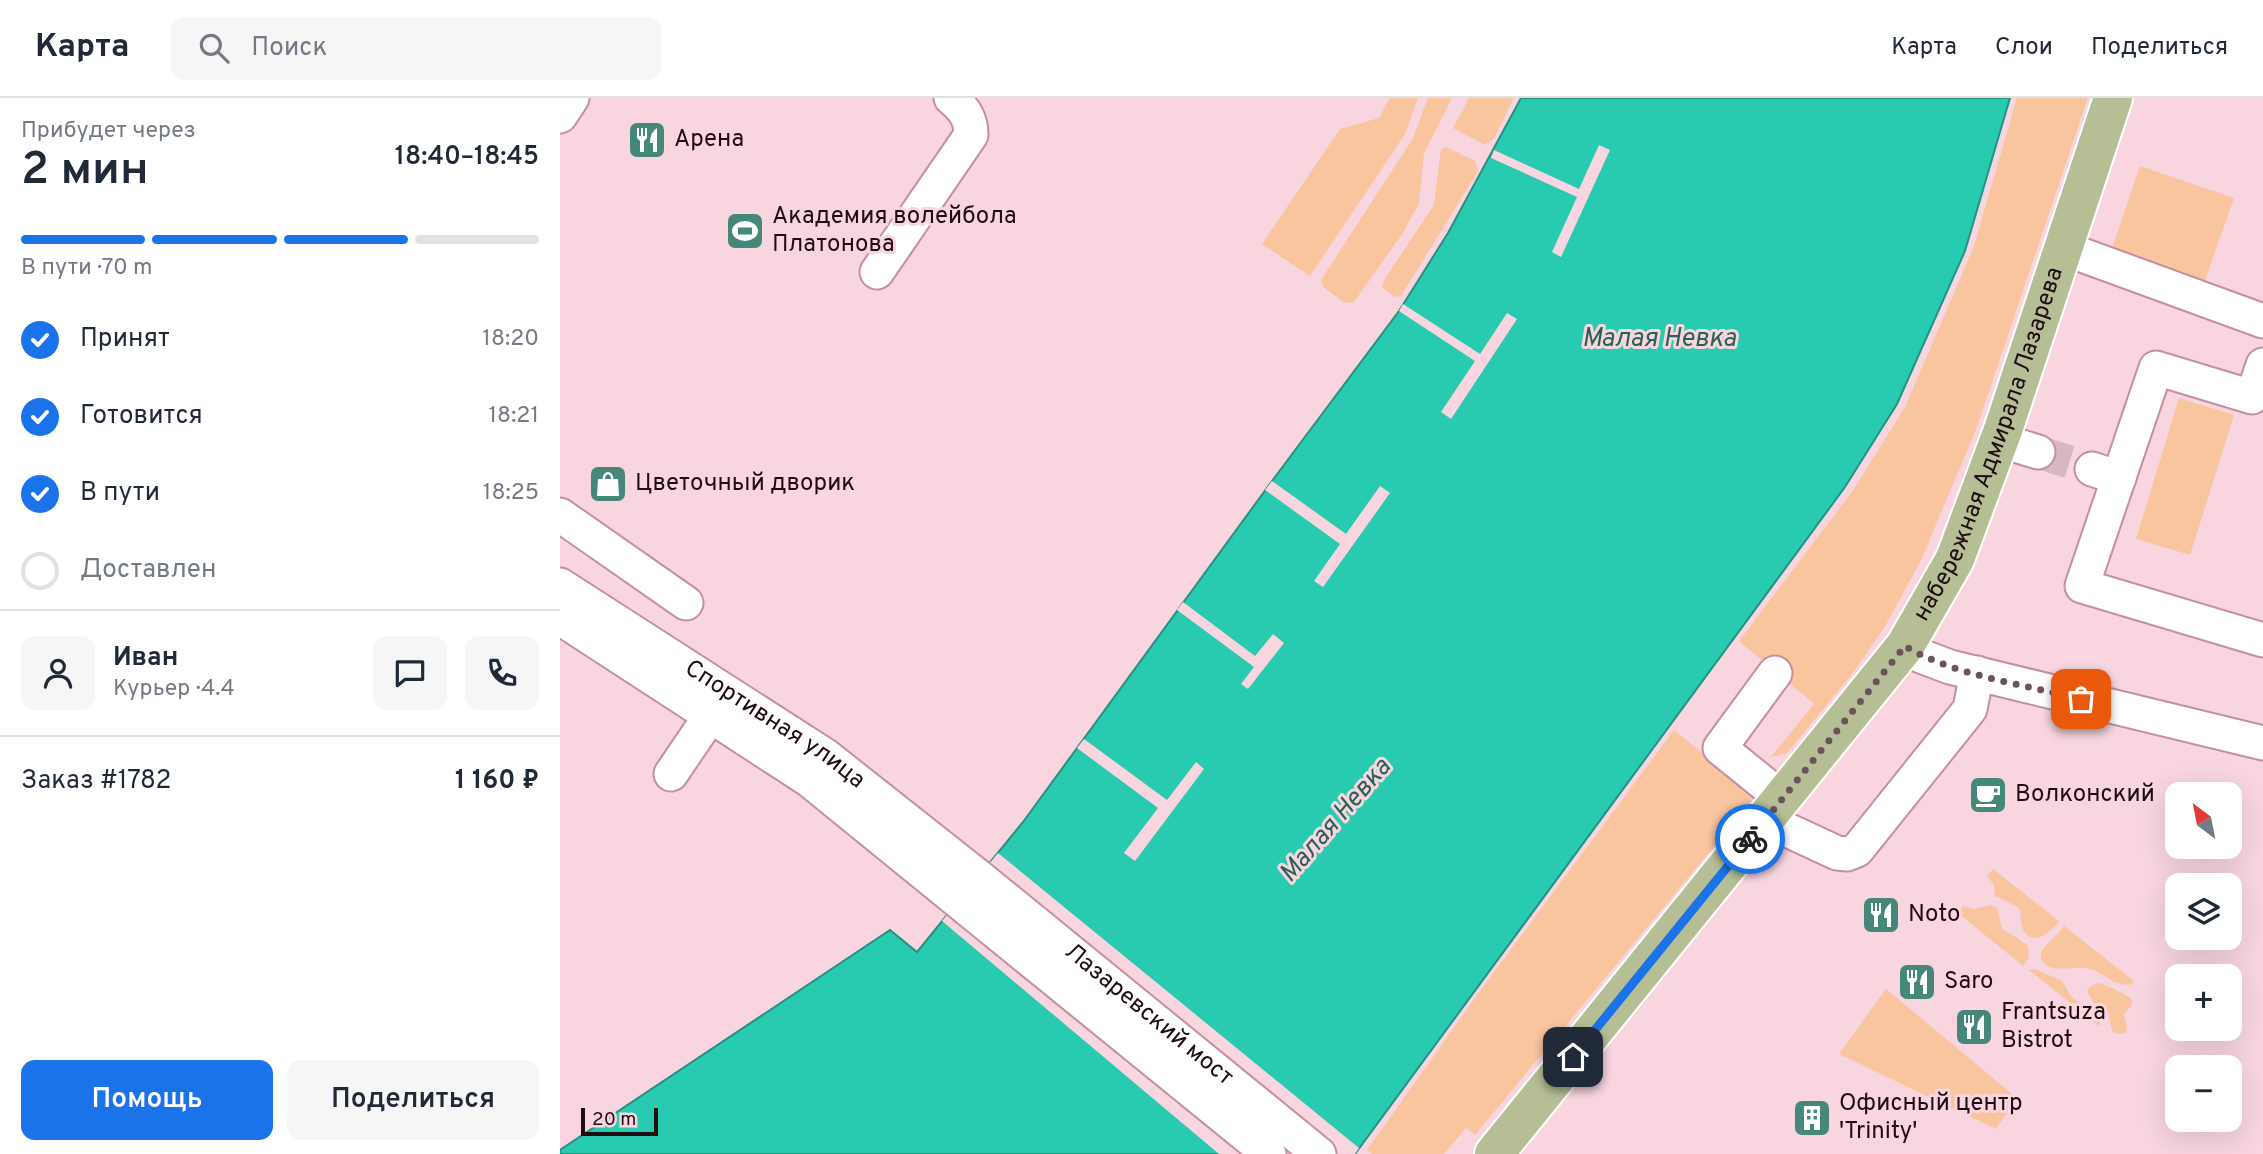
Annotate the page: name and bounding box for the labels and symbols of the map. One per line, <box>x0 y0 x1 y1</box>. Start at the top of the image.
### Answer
restaurant icon: Арена <box>626 119 668 161</box>
place label: Арена <box>674 125 744 155</box>
place label: Академия волейбола Платонова <box>772 202 1017 260</box>
sports icon: Академия волейбола Платонова <box>724 210 766 252</box>
street label: набережная Адмирала Лазарева <box>1907 263 2071 627</box>
water label: Малая Невка <box>1582 323 1737 356</box>
shop icon: Цветочный дворик <box>587 463 629 505</box>
place label: Цветочный дворик <box>635 469 855 499</box>
street label: Спортивная улица <box>679 654 871 796</box>
pin <box>2051 669 2111 729</box>
water label: Малая Невка <box>1273 752 1399 890</box>
cafe icon: Волконский <box>1967 774 2009 816</box>
place label: Волконский <box>2015 780 2155 810</box>
north arrow <box>2165 782 2242 859</box>
courier <box>1715 804 1785 874</box>
restaurant icon: Noto <box>1860 894 1902 936</box>
place label: Noto <box>1908 900 1960 930</box>
street label: Лазаревский мост <box>1058 937 1239 1093</box>
restaurant icon: Saro <box>1896 961 1938 1003</box>
place label: Saro <box>1944 967 1993 997</box>
place label: Frantsuza Bistrot <box>2001 998 2106 1056</box>
restaurant icon: Frantsuza Bistrot <box>1953 1006 1995 1048</box>
pin <box>1543 1027 1603 1087</box>
place label: Офисный центр 'Trinity' <box>1839 1089 2022 1147</box>
building icon: Офисный центр 'Trinity' <box>1791 1097 1833 1139</box>
scale bar <box>581 1105 658 1137</box>

